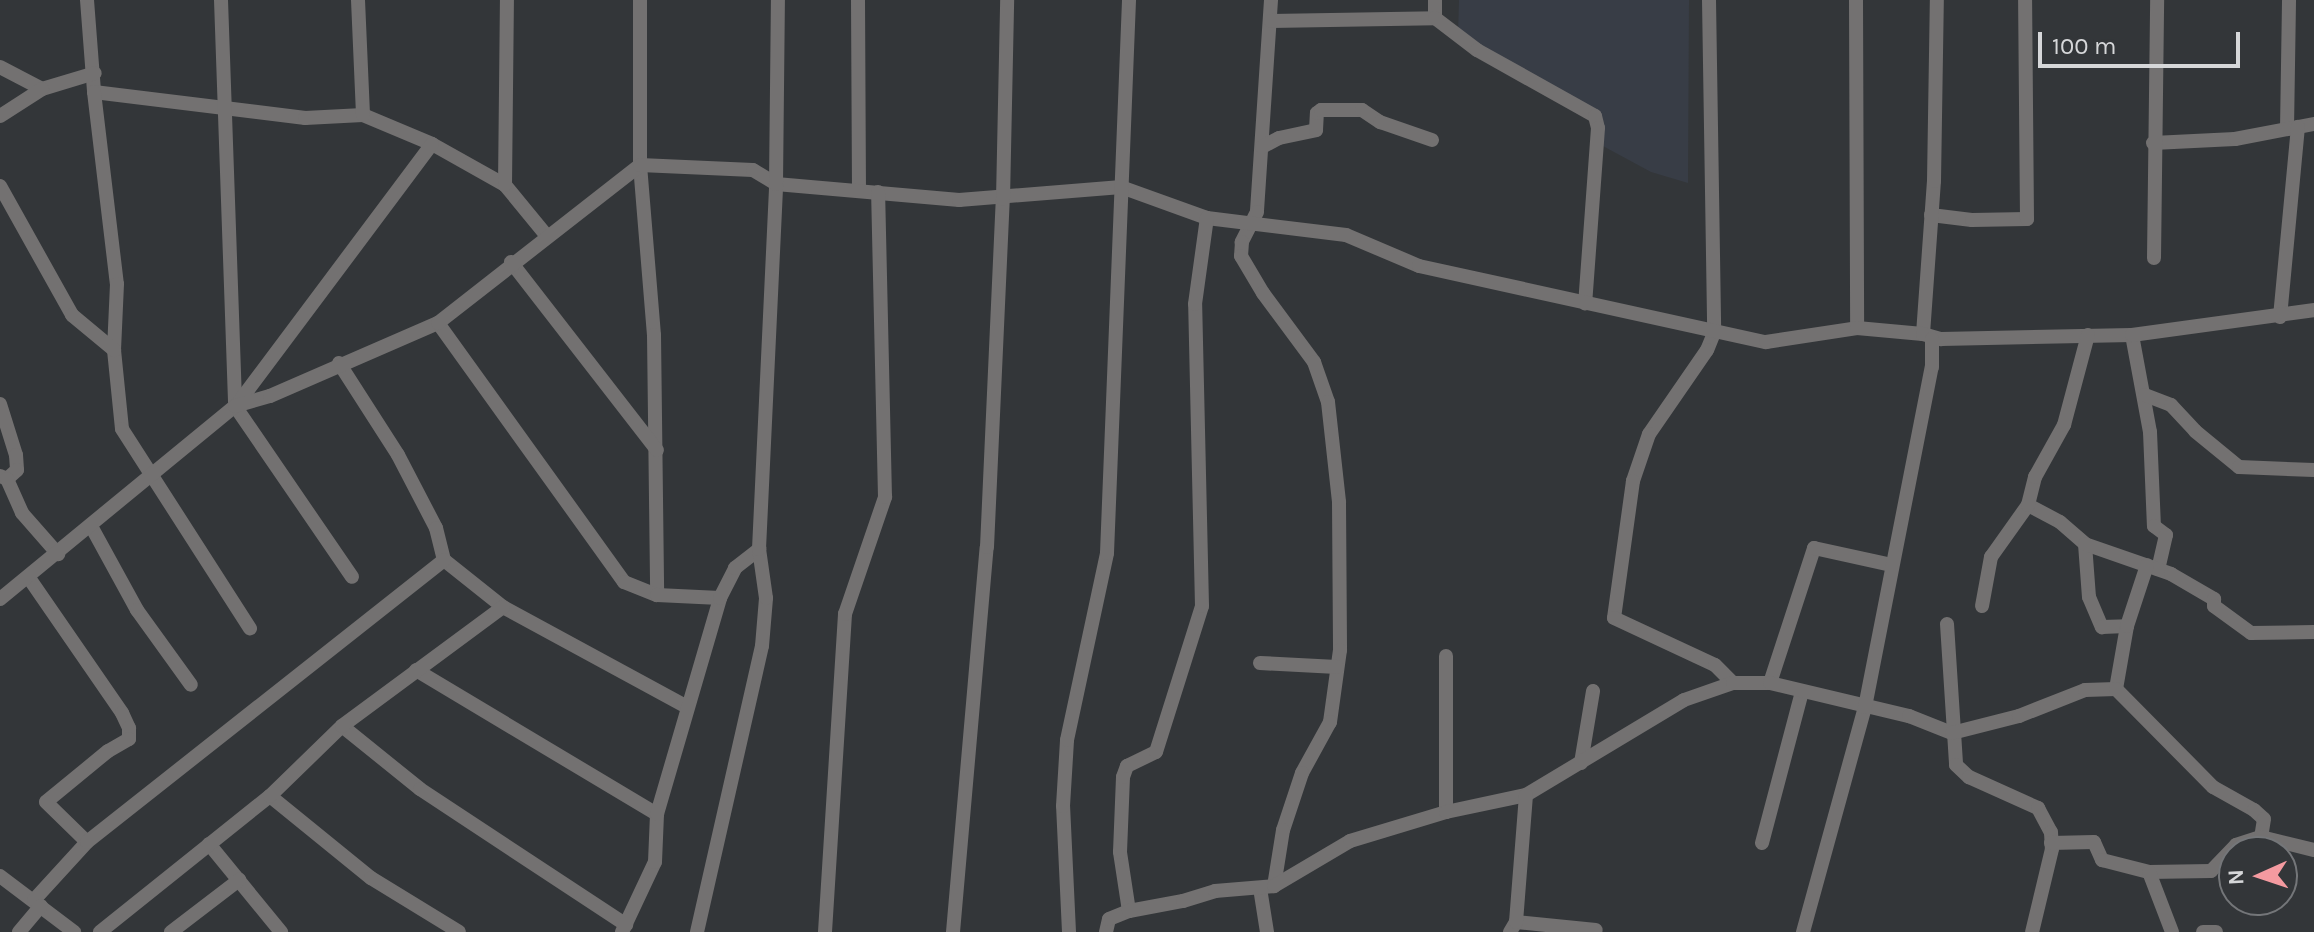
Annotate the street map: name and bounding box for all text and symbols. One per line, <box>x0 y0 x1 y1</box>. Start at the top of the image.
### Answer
scale bar <box>2042 16 2244 66</box>
text: 100 m <box>2052 32 2117 60</box>
north arrow <box>2218 836 2298 916</box>
text: N <box>2223 869 2249 886</box>

